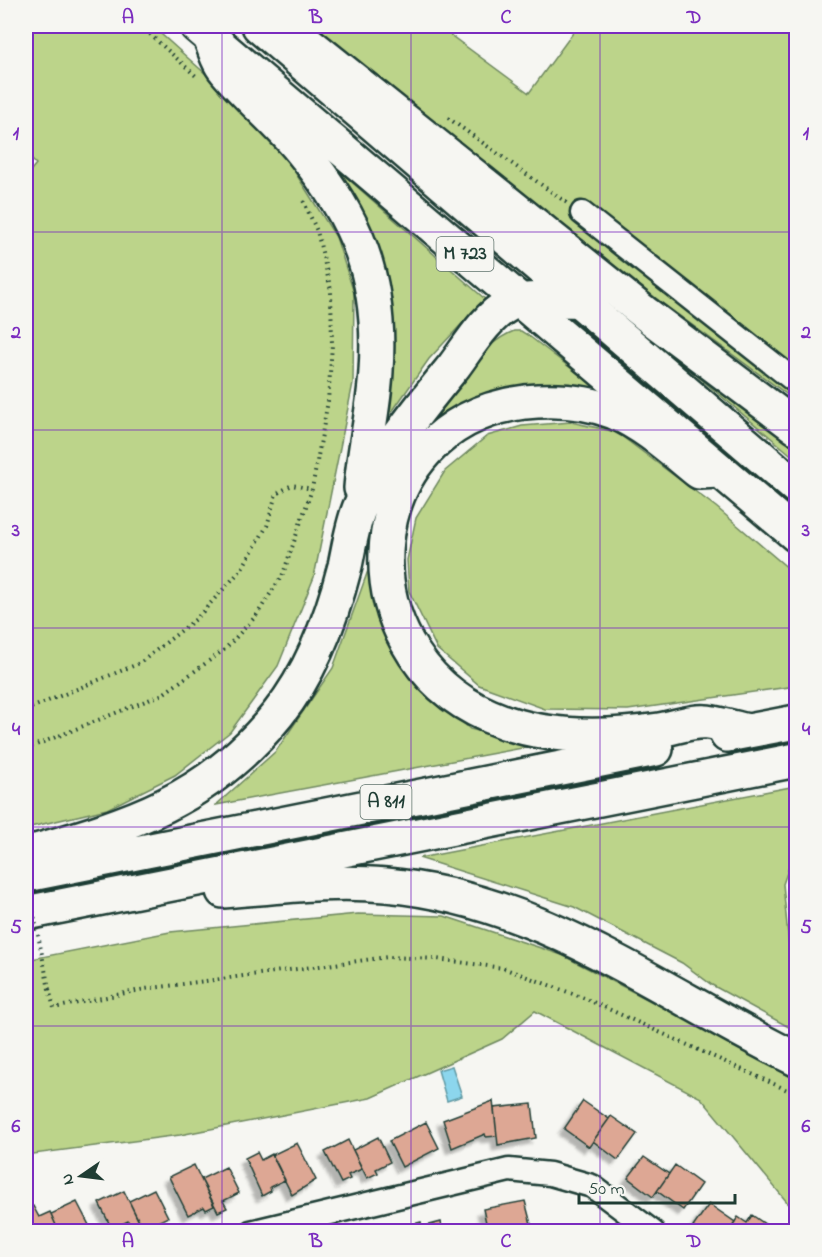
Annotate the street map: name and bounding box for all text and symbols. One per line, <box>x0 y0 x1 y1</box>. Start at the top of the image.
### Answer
text: A <box>122 4 134 33</box>
text: B <box>308 4 323 33</box>
text: C <box>501 4 512 33</box>
text: D <box>686 4 701 33</box>
text: 1 <box>13 120 20 149</box>
text: 1 <box>803 120 810 149</box>
road number: M 723 <box>436 237 494 271</box>
text: 2 <box>10 319 21 348</box>
text: 2 <box>800 319 811 348</box>
text: 3 <box>11 517 20 546</box>
text: 3 <box>801 517 810 546</box>
text: 4 <box>12 716 21 745</box>
text: 4 <box>802 716 811 745</box>
road number: A 811 <box>360 785 412 819</box>
text: 5 <box>10 914 22 943</box>
text: 5 <box>800 914 812 943</box>
text: 6 <box>12 1113 21 1142</box>
text: 6 <box>802 1113 811 1142</box>
north arrow <box>51 1146 111 1206</box>
scale bar <box>579 1167 735 1205</box>
text: N <box>55 1171 81 1187</box>
text: 50 m <box>588 1177 625 1203</box>
text: A <box>122 1228 134 1257</box>
text: B <box>308 1228 323 1257</box>
text: C <box>501 1228 512 1257</box>
text: D <box>686 1228 701 1257</box>

